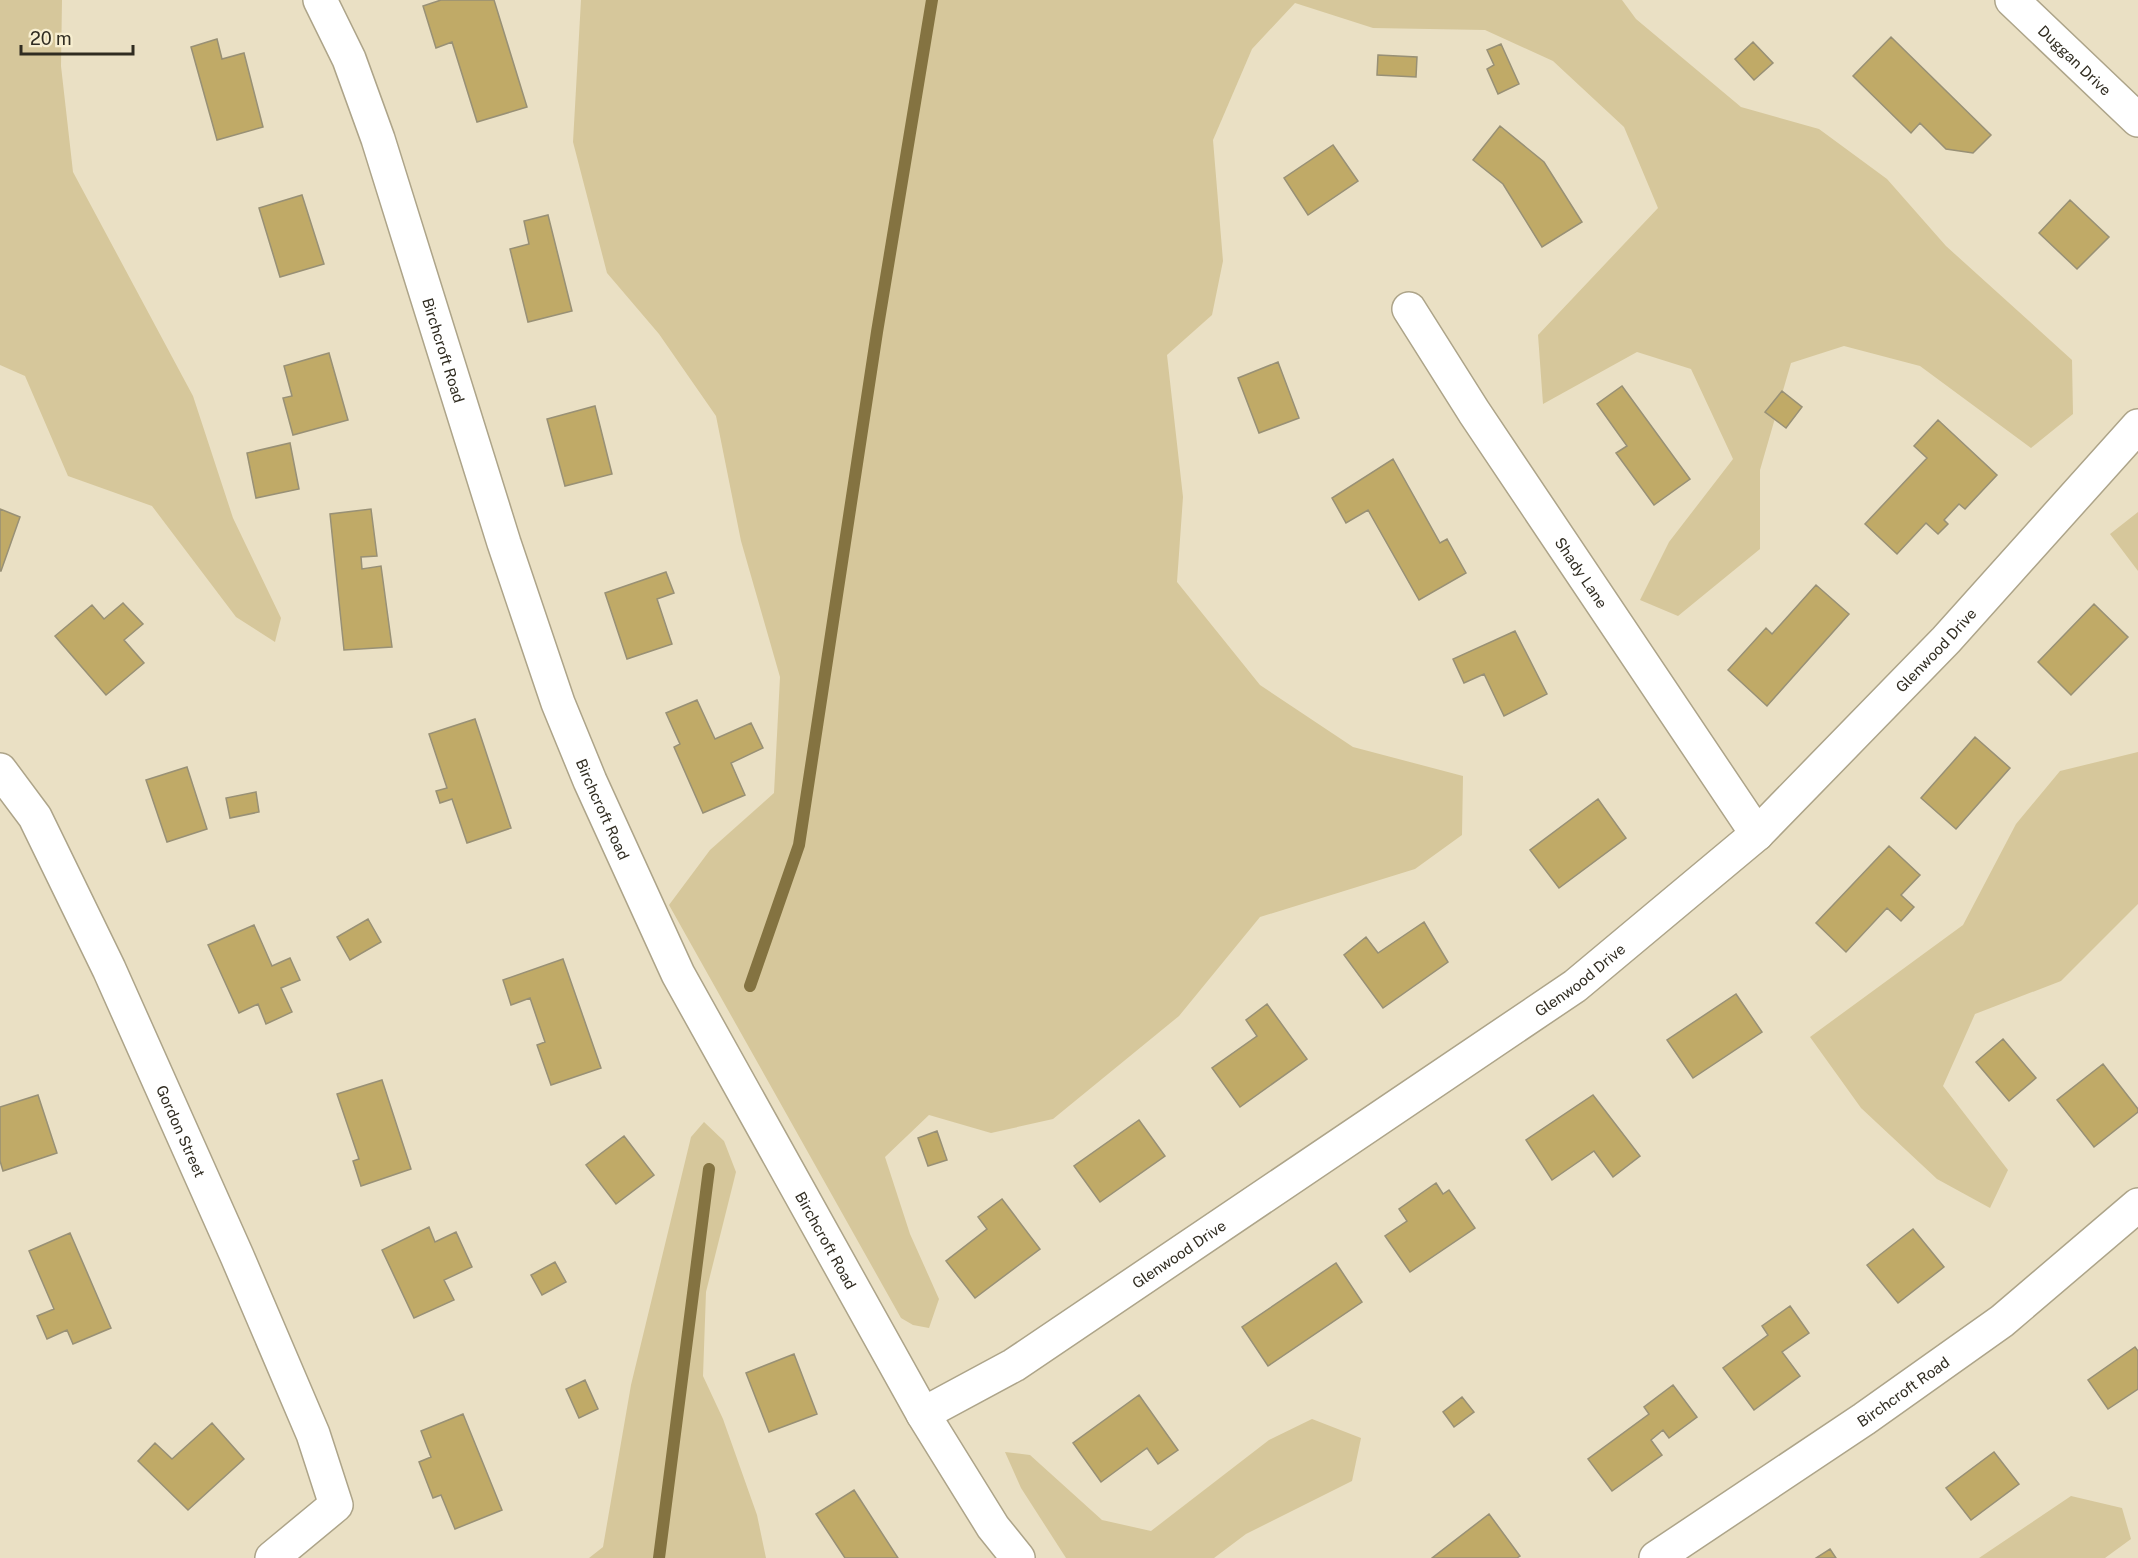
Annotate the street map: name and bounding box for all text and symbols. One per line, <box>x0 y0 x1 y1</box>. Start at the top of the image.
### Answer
scale bar <box>21 18 134 56</box>
street label: Duggan Drive <box>2035 21 2115 99</box>
text: 20 m <box>30 28 72 49</box>
street label: Birchcroft Road <box>420 296 468 405</box>
street label: Shady Lane <box>1552 534 1611 611</box>
street label: Glenwood Drive <box>1892 604 1979 695</box>
street label: Birchcroft Road <box>573 756 633 862</box>
street label: Glenwood Drive <box>1531 940 1628 1019</box>
street label: Gordon Street <box>153 1082 209 1180</box>
street label: Birchcroft Road <box>792 1188 860 1292</box>
street label: Glenwood Drive <box>1129 1216 1229 1291</box>
street label: Birchcroft Road <box>1854 1353 1952 1430</box>

